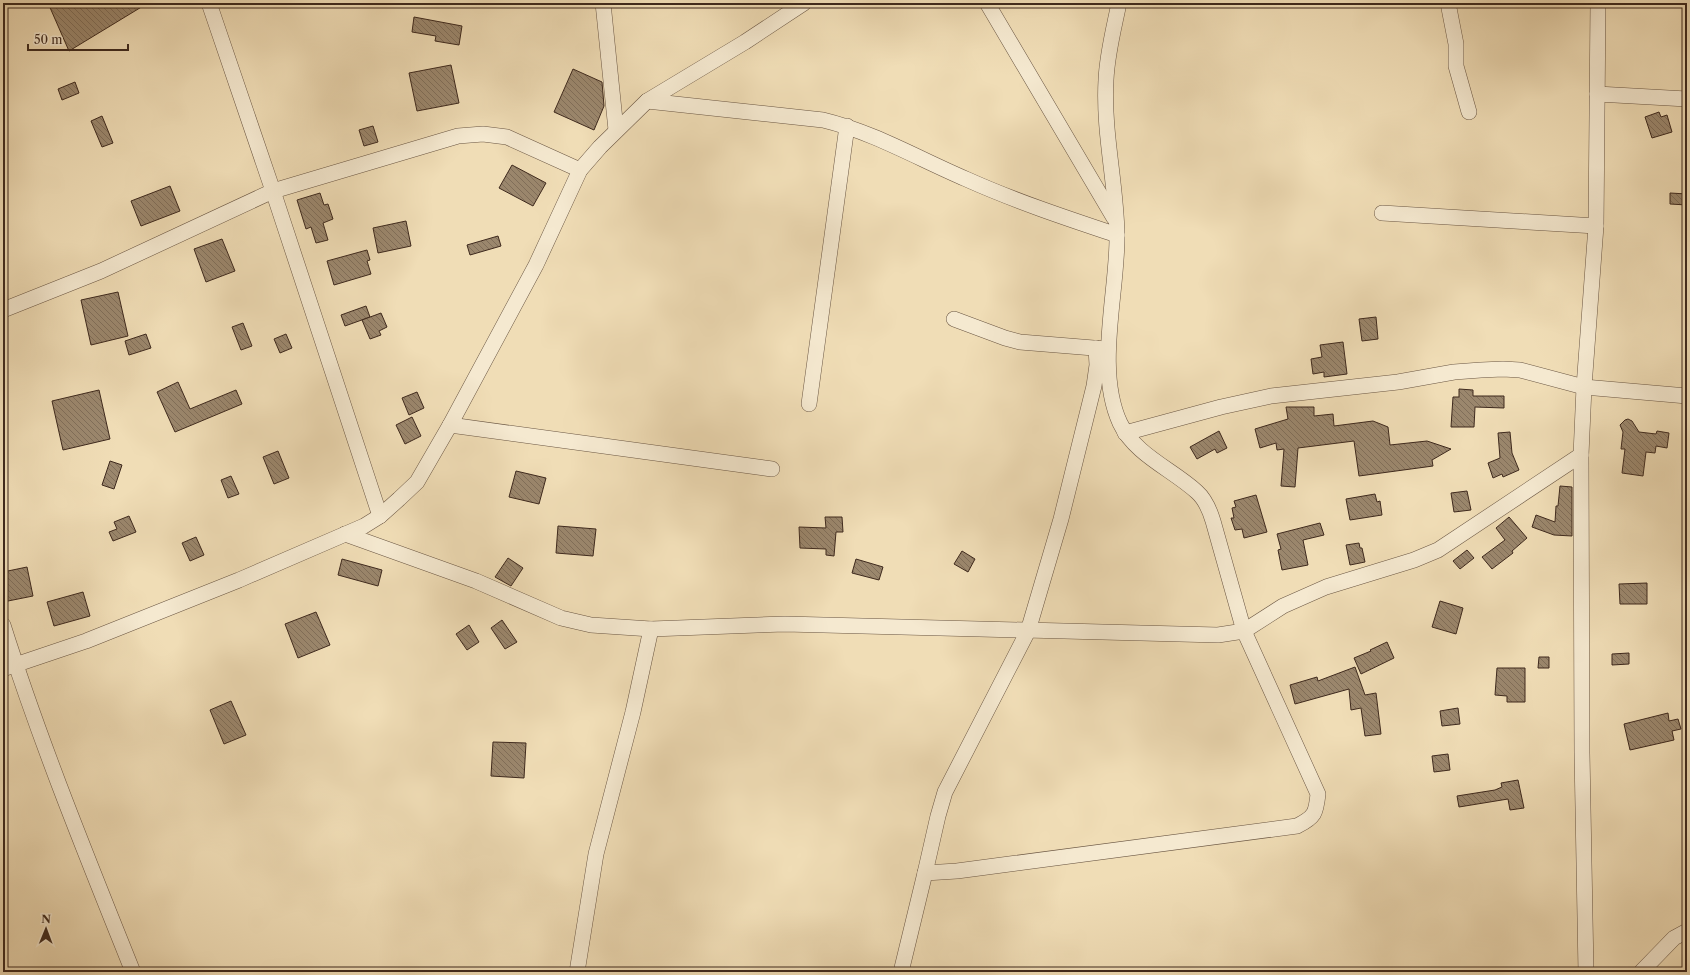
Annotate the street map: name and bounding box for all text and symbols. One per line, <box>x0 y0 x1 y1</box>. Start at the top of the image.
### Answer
scale bar <box>28 26 128 52</box>
text: 50 m <box>34 32 63 47</box>
north arrow <box>26 909 66 949</box>
text: N <box>41 912 52 926</box>

